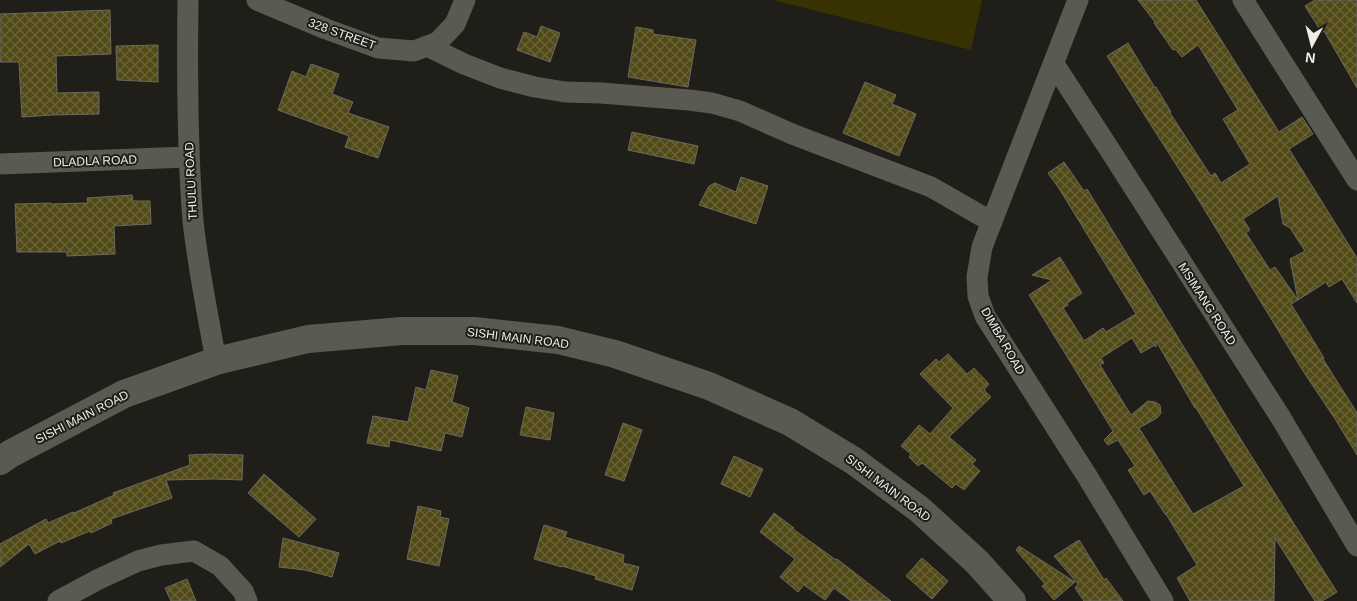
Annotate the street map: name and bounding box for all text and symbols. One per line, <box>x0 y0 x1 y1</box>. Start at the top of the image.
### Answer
street label: 328 STREET <box>306 15 378 53</box>
north arrow <box>1287 20 1337 70</box>
text: N <box>1304 49 1316 66</box>
street label: THULU ROAD <box>182 141 200 220</box>
street label: DLADLA ROAD <box>53 153 138 169</box>
street label: MSIMANG ROAD <box>1175 260 1239 348</box>
street label: DIMBA ROAD <box>978 305 1028 377</box>
street label: SISHI MAIN ROAD <box>466 325 570 351</box>
street label: SISHI MAIN ROAD <box>33 387 131 447</box>
street label: SISHI MAIN ROAD <box>843 452 933 525</box>

